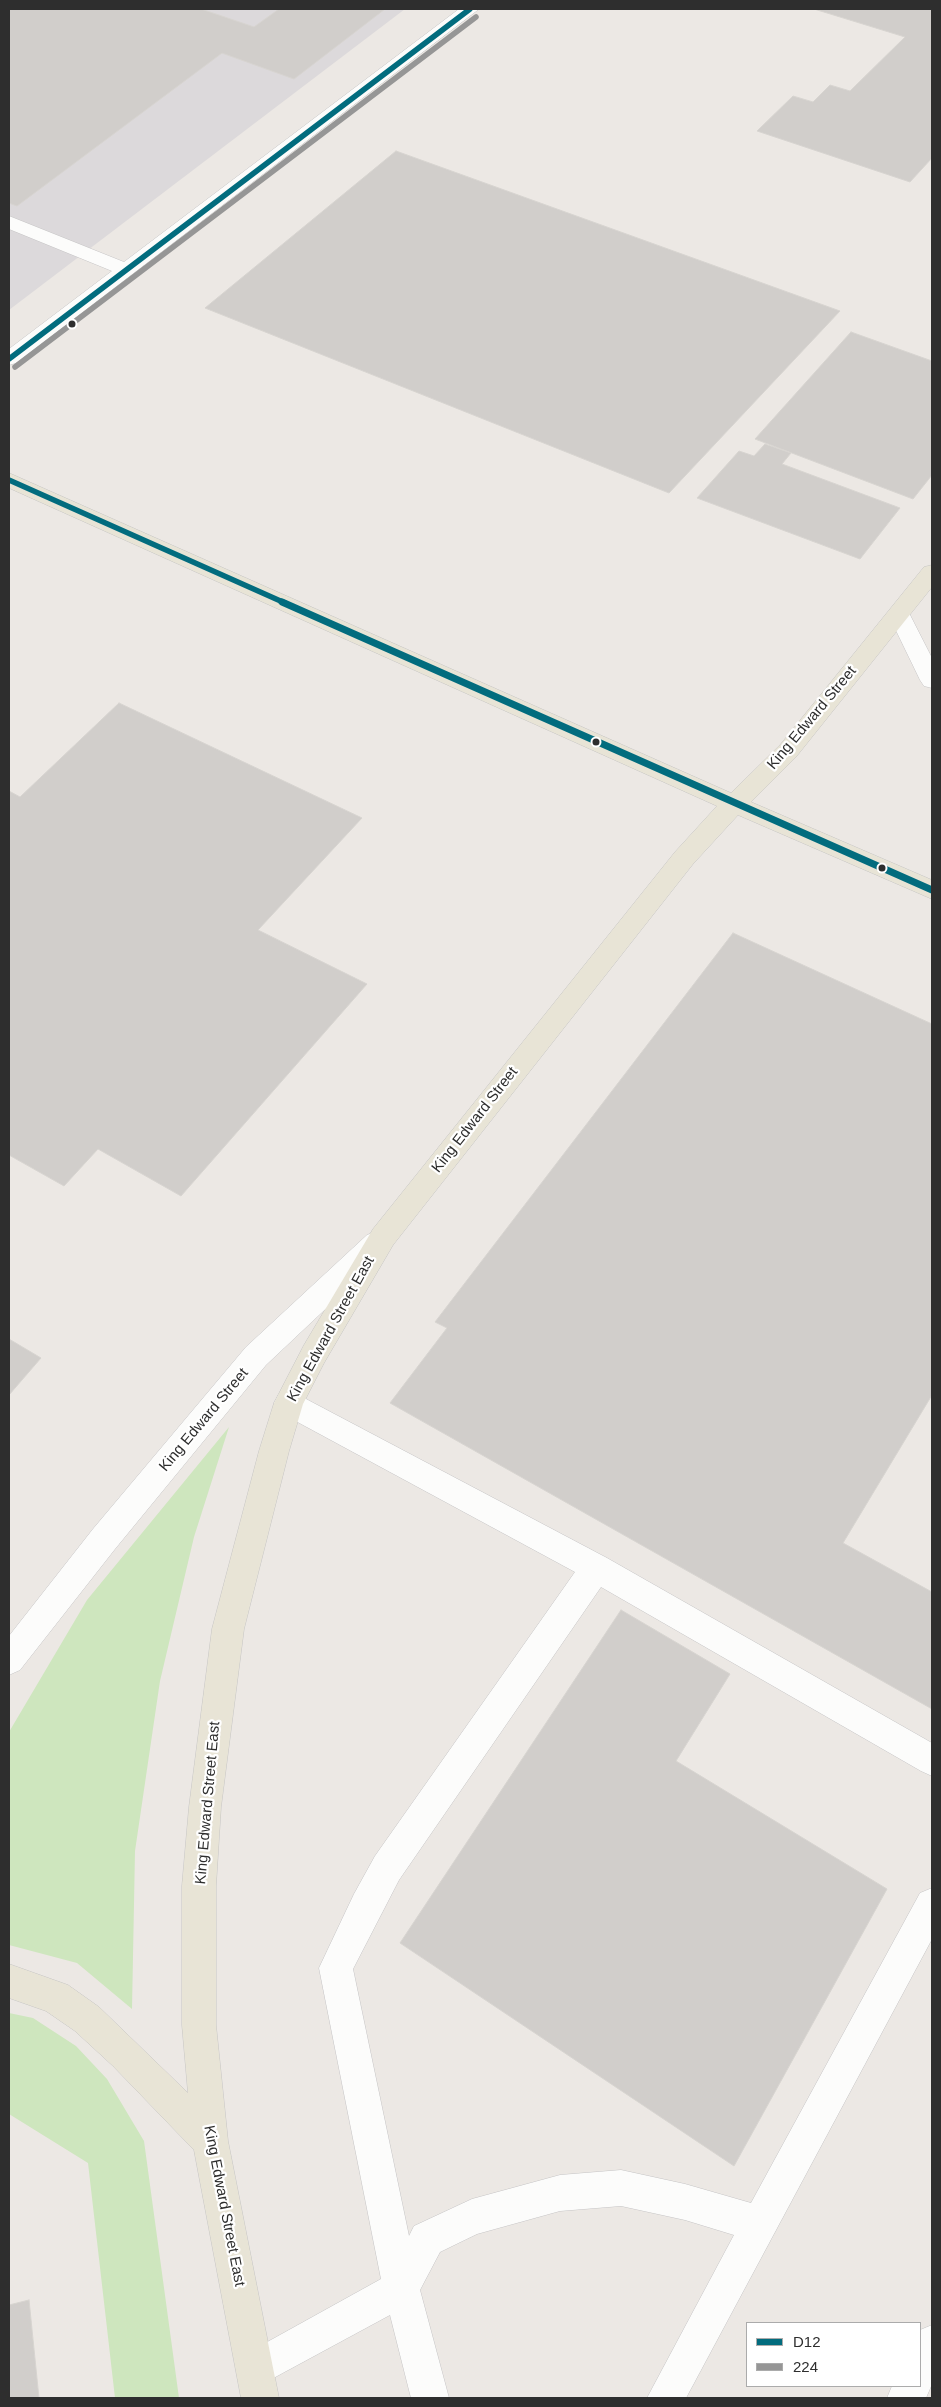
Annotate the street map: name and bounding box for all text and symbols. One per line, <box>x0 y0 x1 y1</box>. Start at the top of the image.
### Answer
unlabelled marker <box>67 319 77 329</box>
street label: King Edward Street <box>764 663 860 773</box>
unlabelled marker <box>591 737 601 747</box>
unlabelled marker <box>877 863 887 873</box>
street label: King Edward Street <box>428 1064 522 1176</box>
street label: King Edward Street East <box>284 1253 378 1405</box>
street label: King Edward Street <box>156 1365 252 1475</box>
street label: King Edward Street East <box>192 1721 224 1885</box>
street label: King Edward Street East <box>200 2124 248 2288</box>
legend <box>746 2322 921 2387</box>
text: D12 <box>793 2333 821 2350</box>
text: 224 <box>793 2358 818 2375</box>

